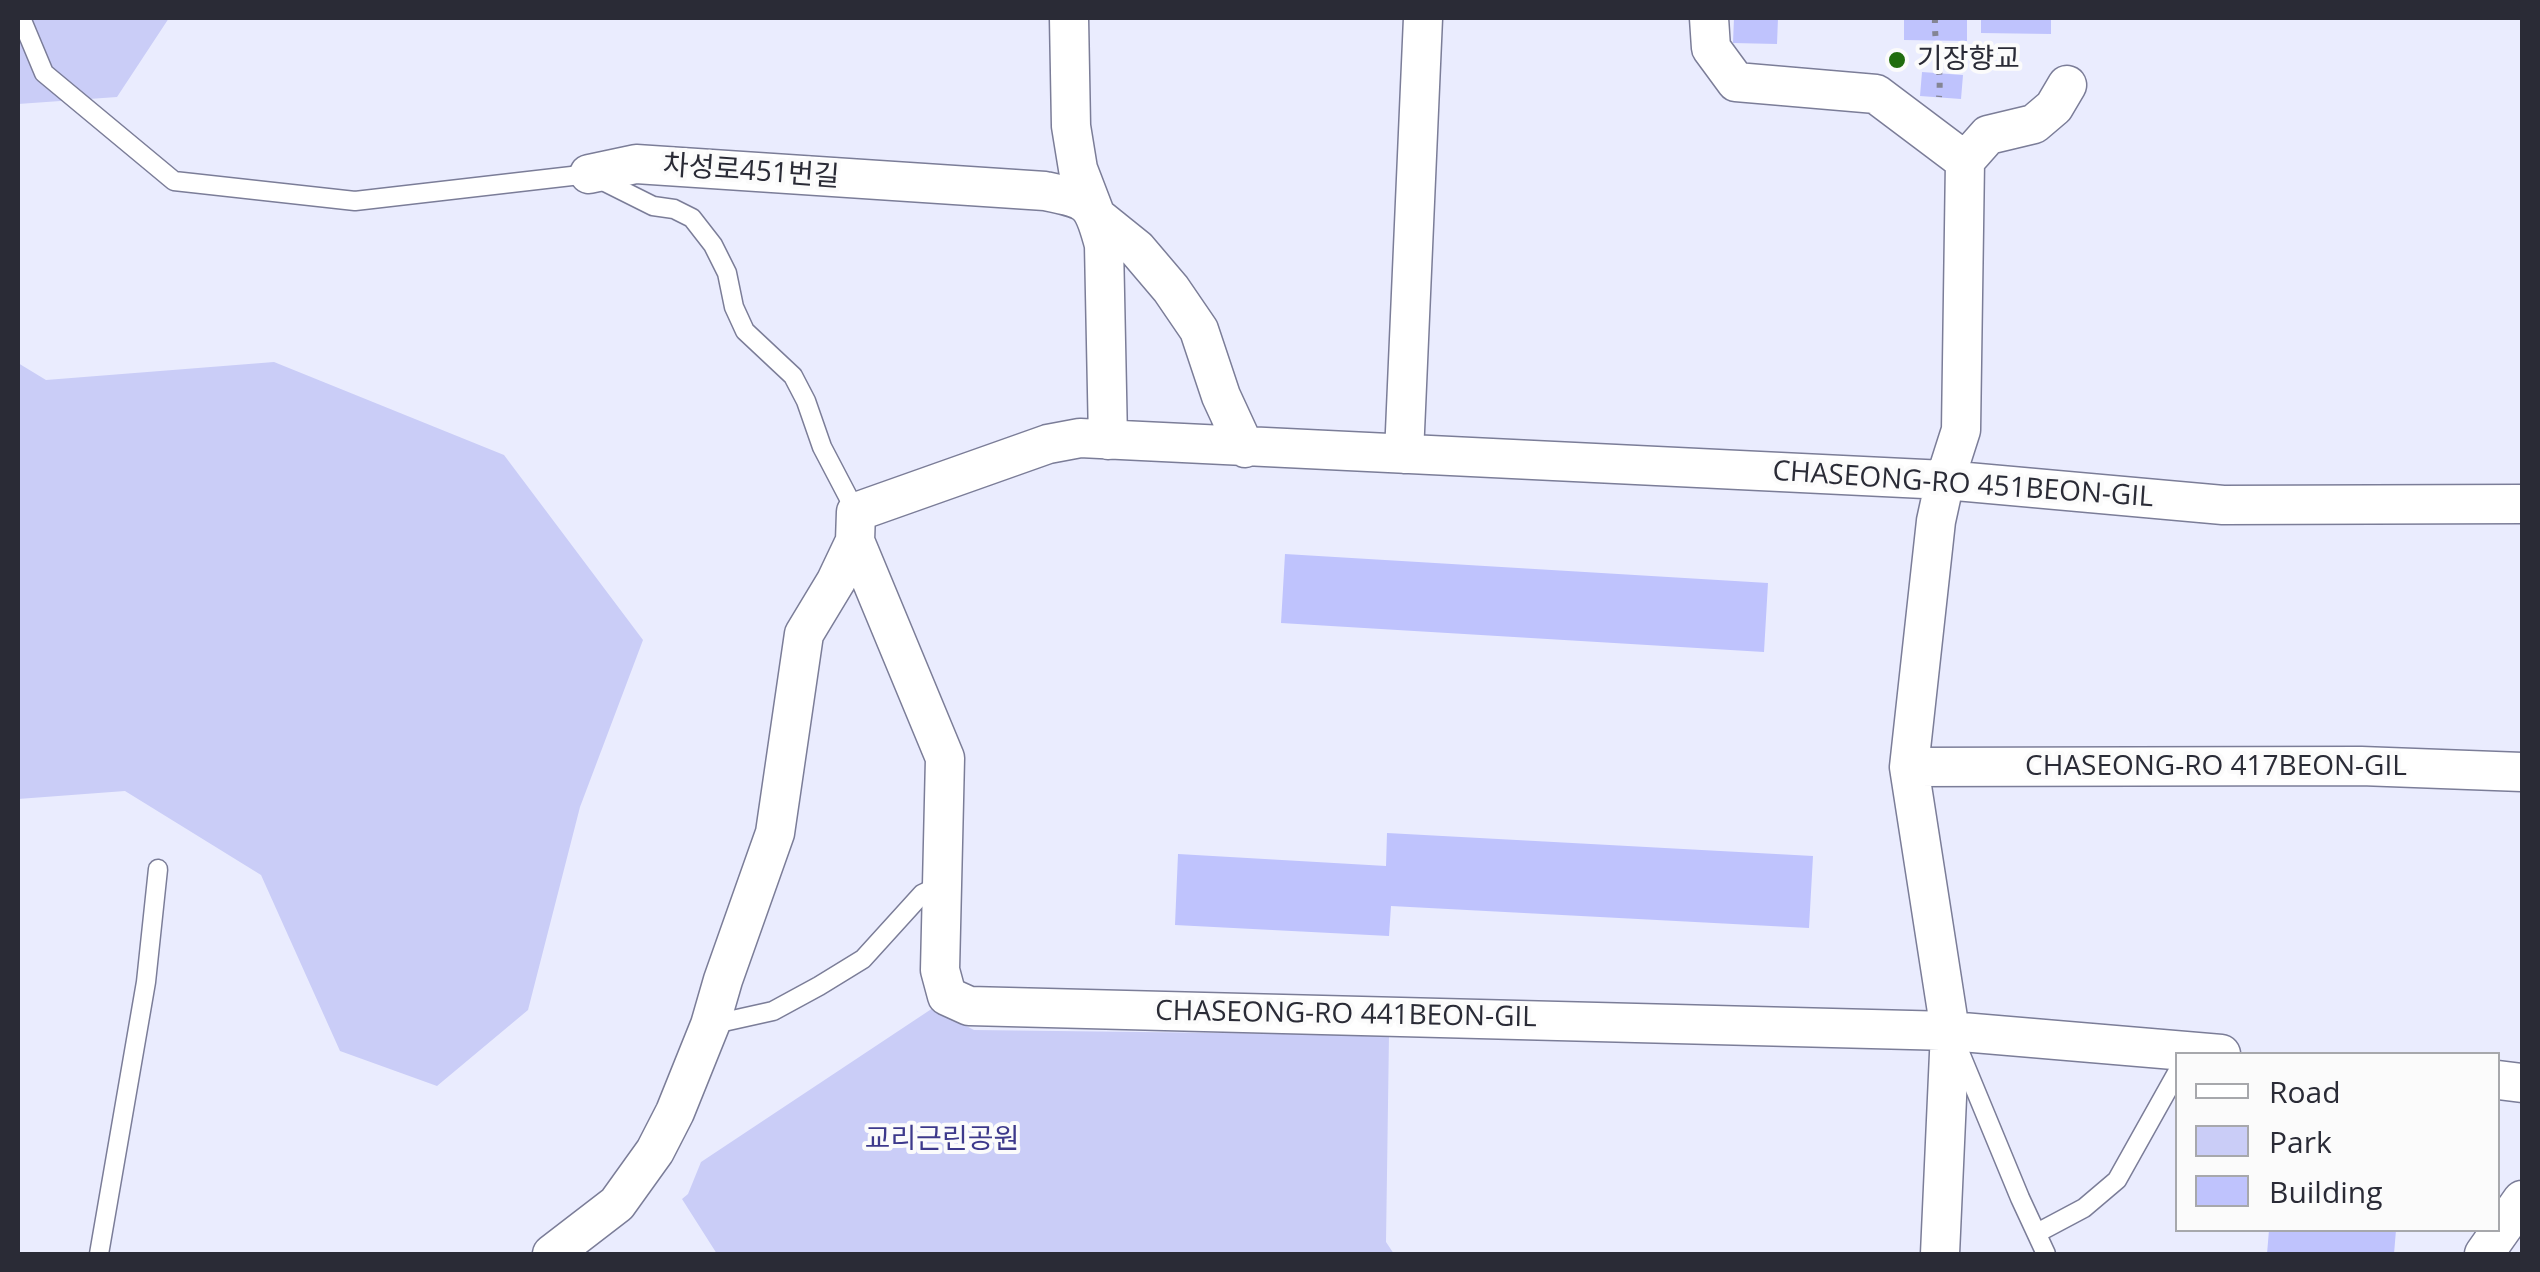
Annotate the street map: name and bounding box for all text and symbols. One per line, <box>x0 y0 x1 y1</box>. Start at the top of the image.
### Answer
place label: 기장향교 <box>1917 43 2020 77</box>
marker: 기장향교 <box>1886 49 1908 71</box>
street label: 차성로451번길 <box>662 149 840 195</box>
street label: CHASEONG-RO 451BEON-GIL <box>1771 455 2155 515</box>
street label: CHASEONG-RO 417BEON-GIL <box>2025 750 2407 784</box>
street label: CHASEONG-RO 441BEON-GIL <box>1155 995 1537 1035</box>
legend <box>2175 1052 2500 1232</box>
text: Road <box>2269 1071 2341 1112</box>
text: Park <box>2269 1121 2332 1162</box>
park label: 교리근린공원 <box>865 1123 1019 1157</box>
text: Building <box>2269 1171 2383 1212</box>

